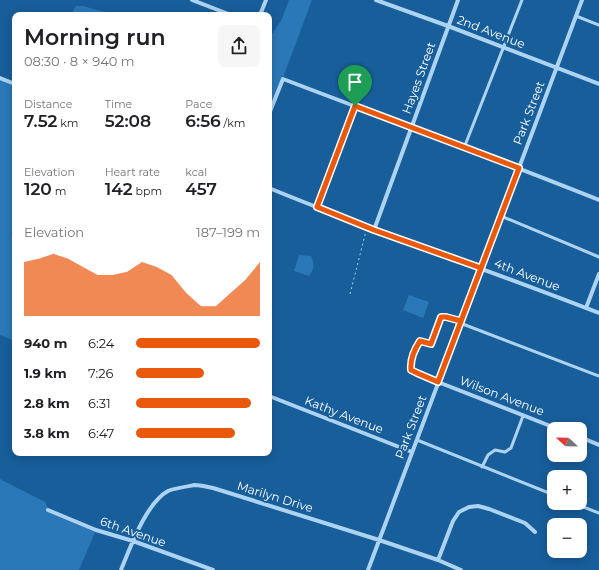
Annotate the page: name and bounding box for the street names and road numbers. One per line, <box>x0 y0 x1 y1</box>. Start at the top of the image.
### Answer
street label: 2nd Avenue <box>455 12 527 51</box>
street label: Hayes Street <box>399 40 439 116</box>
street label: Park Street <box>510 79 548 147</box>
street label: 4th Avenue <box>492 255 562 294</box>
street label: Wilson Avenue <box>458 372 547 419</box>
street label: Kathy Avenue <box>303 393 386 436</box>
street label: Park Street <box>392 393 430 461</box>
street label: Marilyn Drive <box>235 478 315 515</box>
street label: 6th Avenue <box>98 513 168 550</box>

